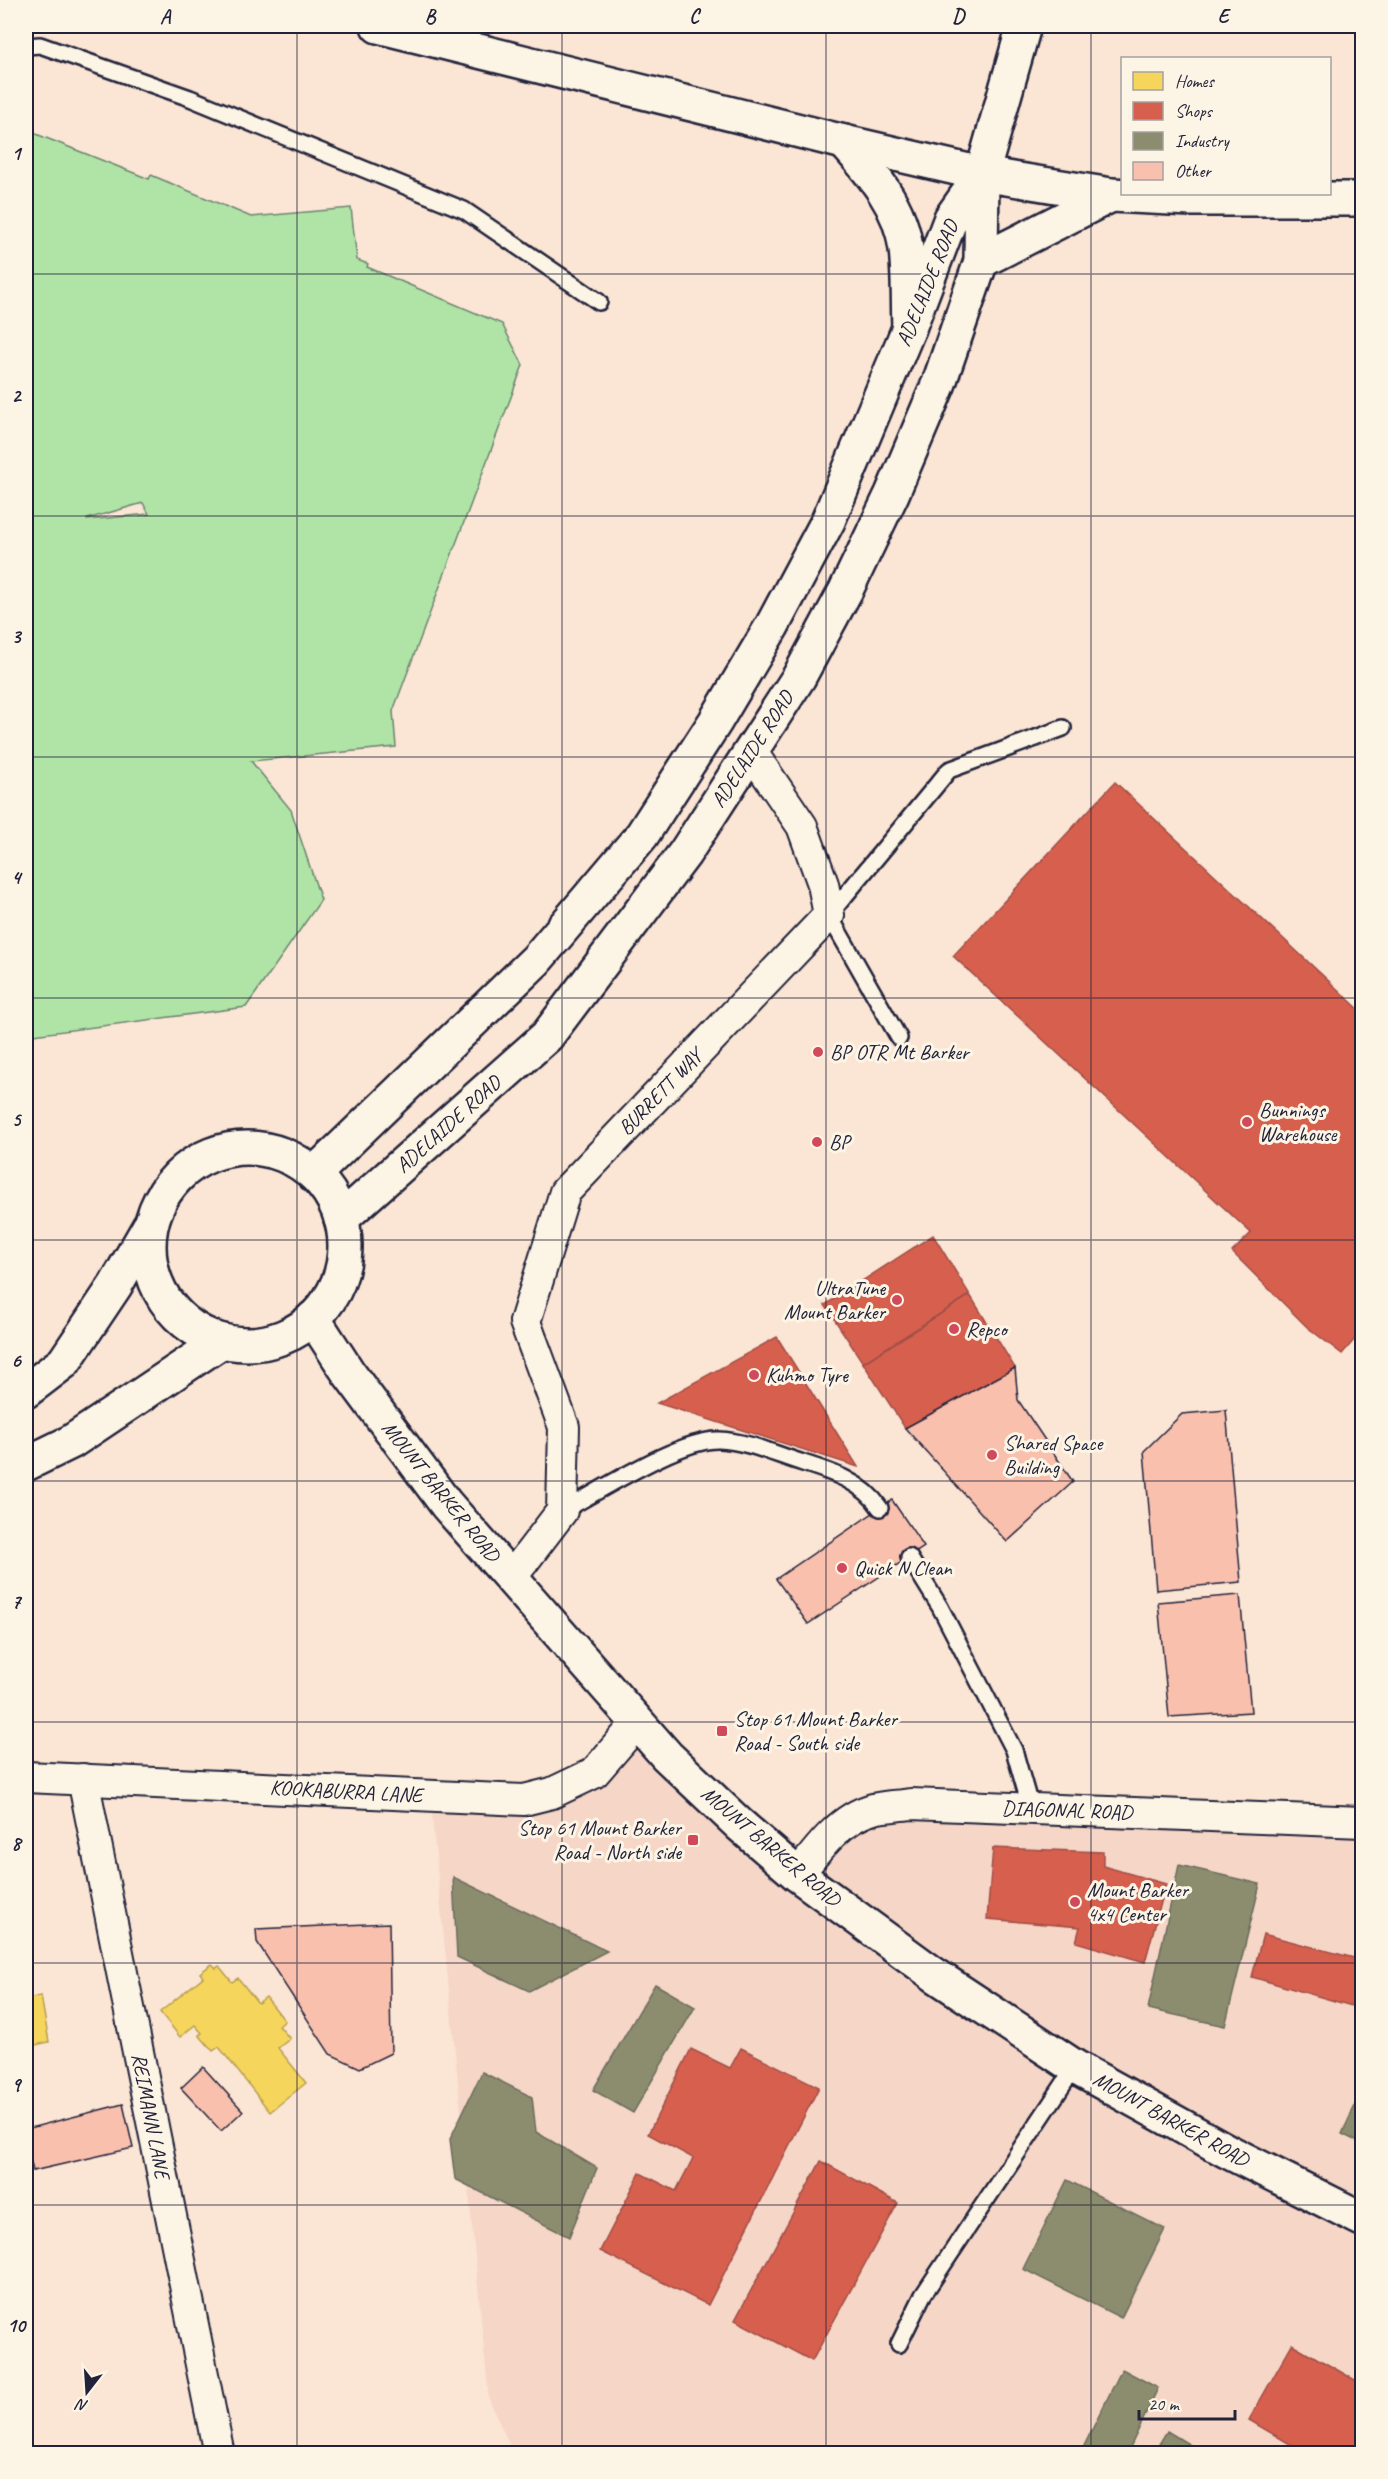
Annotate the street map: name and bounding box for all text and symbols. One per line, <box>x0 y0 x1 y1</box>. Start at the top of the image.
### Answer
text: A <box>160 4 172 29</box>
text: B <box>425 4 437 29</box>
text: C <box>689 4 701 29</box>
text: D <box>952 4 966 29</box>
text: E <box>1218 4 1232 29</box>
legend <box>1121 57 1331 195</box>
text: Homes <box>1175 70 1215 92</box>
text: Shops <box>1175 100 1214 122</box>
text: Industry <box>1175 130 1230 152</box>
text: 1 <box>12 141 23 166</box>
text: Other <box>1175 160 1212 182</box>
street label: ADELAIDE ROAD <box>890 215 965 350</box>
text: 2 <box>12 383 23 408</box>
text: 3 <box>12 624 23 649</box>
street label: ADELAIDE ROAD <box>705 684 800 812</box>
text: 4 <box>12 865 24 890</box>
place label: BP OTR Mt Barker <box>830 1039 971 1065</box>
street label: BURRETT WAY <box>613 1040 710 1140</box>
marker: BP OTR Mt Barker <box>811 1045 825 1059</box>
street label: ADELAIDE ROAD <box>390 1069 508 1178</box>
place label: Bunnings Warehouse <box>1259 1097 1338 1147</box>
text: 5 <box>12 1107 23 1132</box>
marker: Bunnings Warehouse <box>1240 1115 1254 1129</box>
place label: BP <box>829 1129 853 1155</box>
marker: BP <box>810 1135 824 1149</box>
place label: UltraTune Mount Barker <box>784 1275 886 1325</box>
marker: UltraTune Mount Barker <box>890 1293 904 1307</box>
place label: Repco <box>966 1316 1009 1342</box>
marker: Repco <box>947 1322 961 1336</box>
text: 6 <box>11 1348 22 1373</box>
place label: Kuhmo Tyre <box>766 1362 849 1388</box>
marker: Kuhmo Tyre <box>747 1368 761 1382</box>
street label: MOUNT BARKER ROAD <box>376 1415 507 1568</box>
place label: Shared Space Building <box>1004 1430 1104 1480</box>
marker: Shared Space Building <box>985 1448 999 1462</box>
place label: Quick N Clean <box>854 1555 952 1581</box>
marker: Quick N Clean <box>835 1561 849 1575</box>
text: 7 <box>12 1589 23 1614</box>
place label: Stop 61 Mount Barker Road - South side <box>734 1706 898 1756</box>
marker: Stop 61 Mount Barker Road - South side <box>715 1724 729 1738</box>
street label: KOOKABURRA LANE <box>269 1774 426 1808</box>
street label: MOUNT BARKER ROAD <box>696 1780 847 1913</box>
street label: DIAGONAL ROAD <box>1001 1795 1135 1825</box>
place label: Stop 61 Mount Barker Road - North side <box>518 1815 682 1865</box>
text: 8 <box>12 1831 24 1856</box>
marker: Stop 61 Mount Barker Road - North side <box>686 1833 700 1847</box>
place label: Mount Barker 4x4 Center <box>1087 1877 1189 1927</box>
marker: Mount Barker 4x4 Center <box>1068 1895 1082 1909</box>
street label: REIMANN LANE <box>126 2051 176 2183</box>
street label: MOUNT BARKER ROAD <box>1089 2066 1255 2173</box>
text: 9 <box>12 2072 23 2097</box>
text: 10 <box>7 2313 27 2338</box>
north arrow <box>57 2362 117 2422</box>
scale bar <box>1139 2383 1235 2421</box>
text: N <box>72 2393 91 2416</box>
text: 20 m <box>1148 2393 1181 2415</box>

